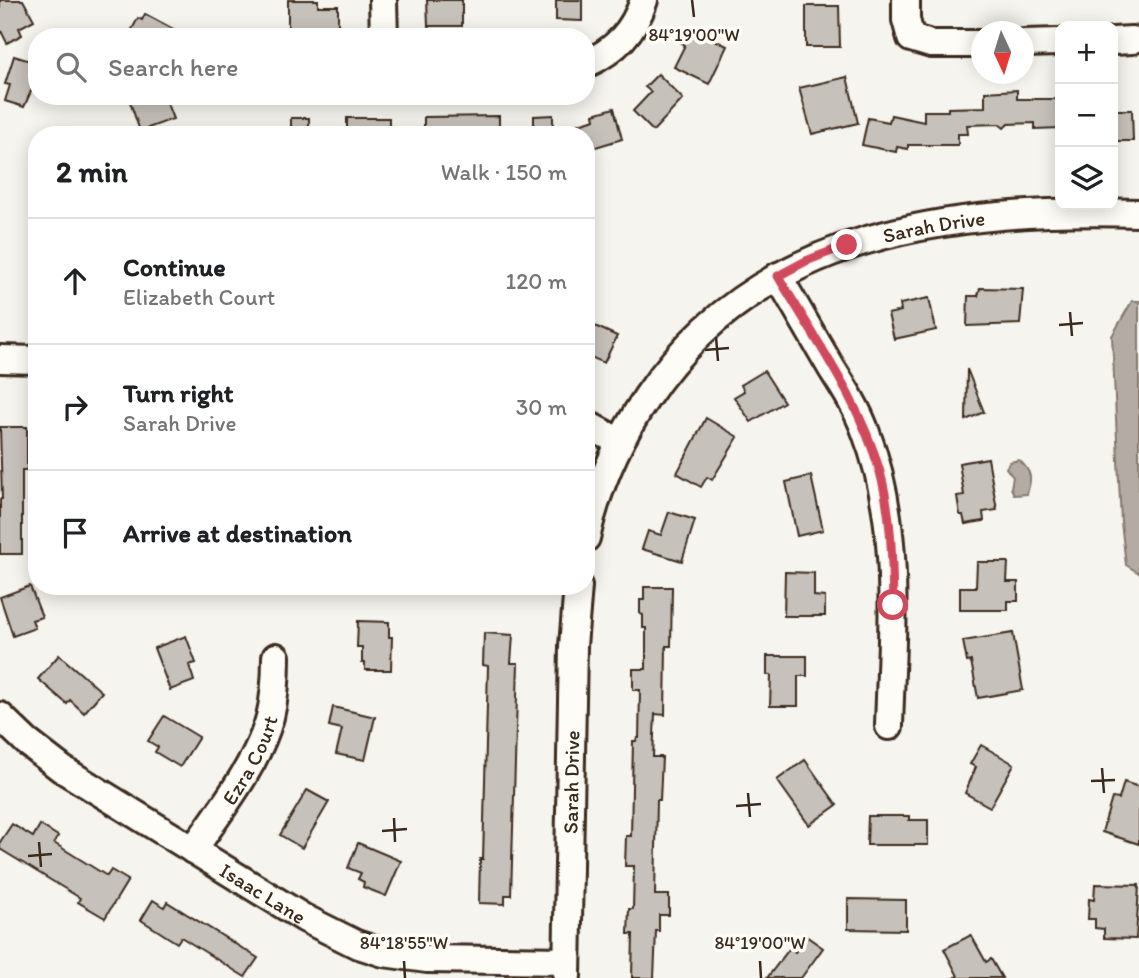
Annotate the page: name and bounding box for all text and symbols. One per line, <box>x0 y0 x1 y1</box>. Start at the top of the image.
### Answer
north arrow <box>971 21 1034 84</box>
map controls <box>1055 21 1118 210</box>
button: + <box>1055 21 1118 84</box>
text: 84°19'00"W <box>648 24 740 46</box>
search box <box>28 28 595 105</box>
icon: search <box>52 48 90 86</box>
text: Search here <box>108 51 238 83</box>
button: − <box>1055 84 1118 147</box>
button: layers <box>1055 147 1118 210</box>
text: 2 min <box>56 153 127 190</box>
text: Walk · 150 m <box>441 158 567 186</box>
street label: Sarah Drive <box>880 205 986 248</box>
route end <box>831 229 862 260</box>
text: Continue <box>123 251 226 283</box>
icon: ahead <box>56 262 94 300</box>
text: 120 m <box>506 267 567 295</box>
text: Elizabeth Court <box>123 283 275 311</box>
text: Turn right <box>123 377 234 409</box>
icon: right <box>56 388 94 426</box>
text: 30 m <box>516 393 567 421</box>
text: Sarah Drive <box>123 409 236 437</box>
icon: arrive <box>56 514 94 552</box>
text: Arrive at destination <box>123 517 352 549</box>
route start <box>877 589 908 620</box>
street label: Ezra Court <box>216 712 282 809</box>
street label: Sarah Drive <box>557 730 584 834</box>
street label: Isaac Lane <box>216 857 311 929</box>
text: 84°18'55"W <box>360 932 448 954</box>
text: 84°19'00"W <box>714 932 806 954</box>

